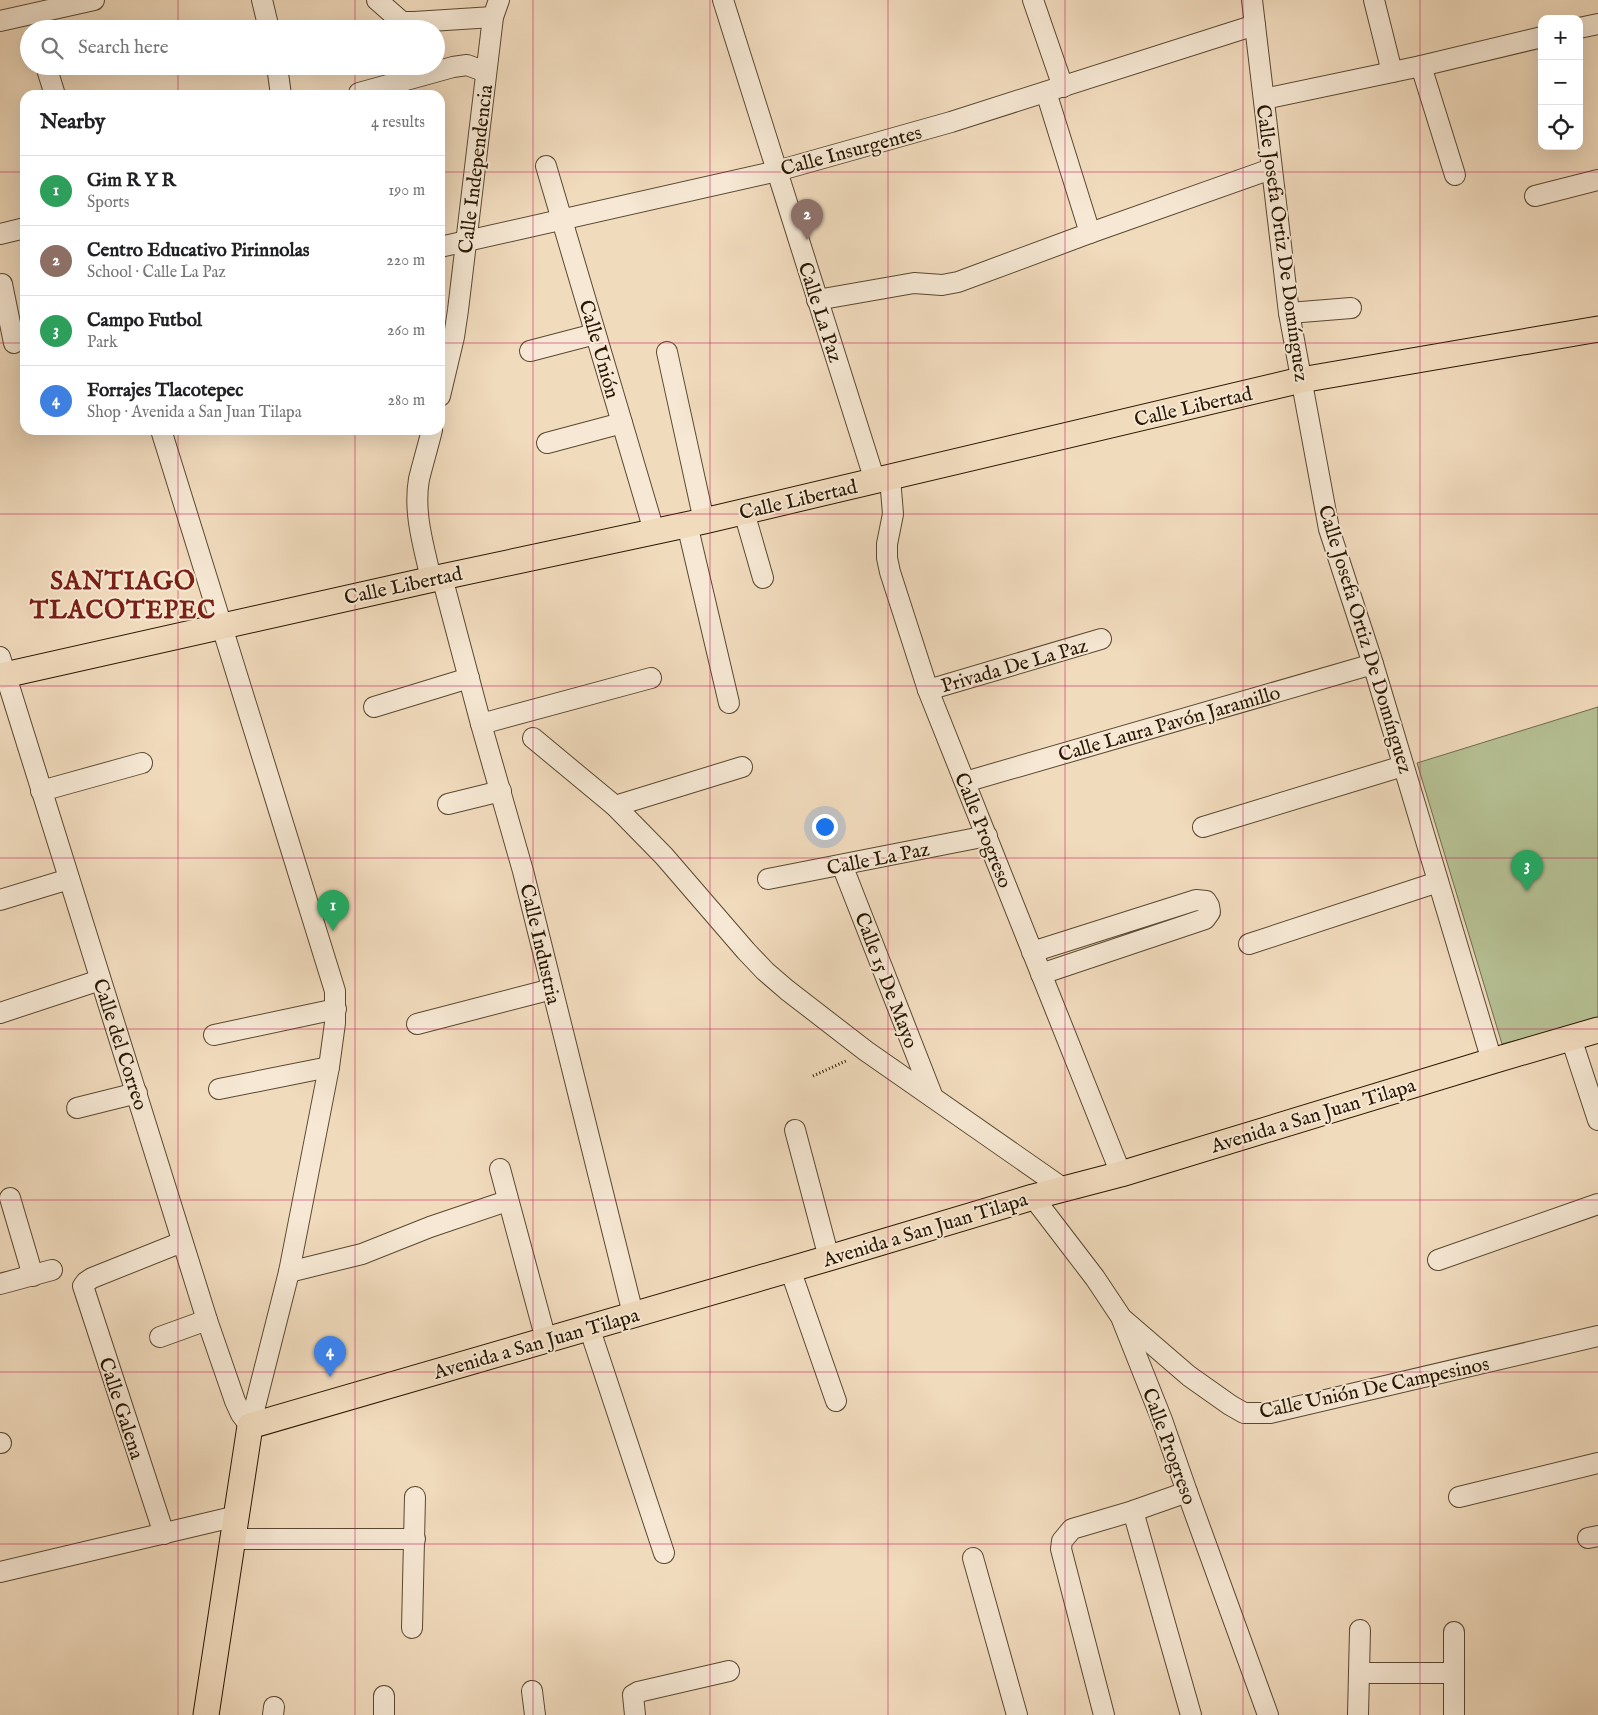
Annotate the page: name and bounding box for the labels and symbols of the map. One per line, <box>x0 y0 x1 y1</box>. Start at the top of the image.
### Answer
street label: Calle Independencia <box>454 83 499 255</box>
street label: Calle Josefa Ortiz De Domínguez <box>1250 103 1313 383</box>
street label: Calle Insurgentes <box>778 121 925 182</box>
pin: 2 <box>791 199 823 240</box>
street label: Calle La Paz <box>792 259 848 366</box>
street label: Calle Unión <box>573 297 625 402</box>
street label: Calle Libertad <box>1132 382 1255 433</box>
street label: Calle Libertad <box>737 475 860 526</box>
street label: Calle Josefa Ortiz De Domínguez <box>1312 502 1417 777</box>
street label: Calle Libertad <box>342 562 465 611</box>
district label: SANTIAGO TLACOTEPEC <box>29 566 216 627</box>
street label: Privada De La Paz <box>938 634 1091 699</box>
street label: Calle Laura Pavón Jaramillo <box>1055 681 1284 768</box>
street label: Calle Progreso <box>948 769 1017 892</box>
your location <box>812 814 838 840</box>
street label: Calle La Paz <box>825 837 932 882</box>
pin: 3 <box>1511 850 1543 891</box>
street label: Calle Industria <box>514 882 566 1007</box>
pin: 1 <box>317 890 349 931</box>
street label: Calle 15 De Mayo <box>848 909 923 1052</box>
street label: Calle del Correo <box>87 976 153 1114</box>
street label: Avenida a San Juan Tilapa <box>1207 1073 1419 1160</box>
street label: Avenida a San Juan Tilapa <box>819 1187 1031 1274</box>
street label: Avenida a San Juan Tilapa <box>430 1303 642 1386</box>
pin: 4 <box>314 1336 346 1377</box>
street label: Calle Unión De Campesinos <box>1257 1352 1491 1425</box>
street label: Calle Galena <box>92 1354 149 1463</box>
street label: Calle Progreso <box>1136 1385 1201 1508</box>

